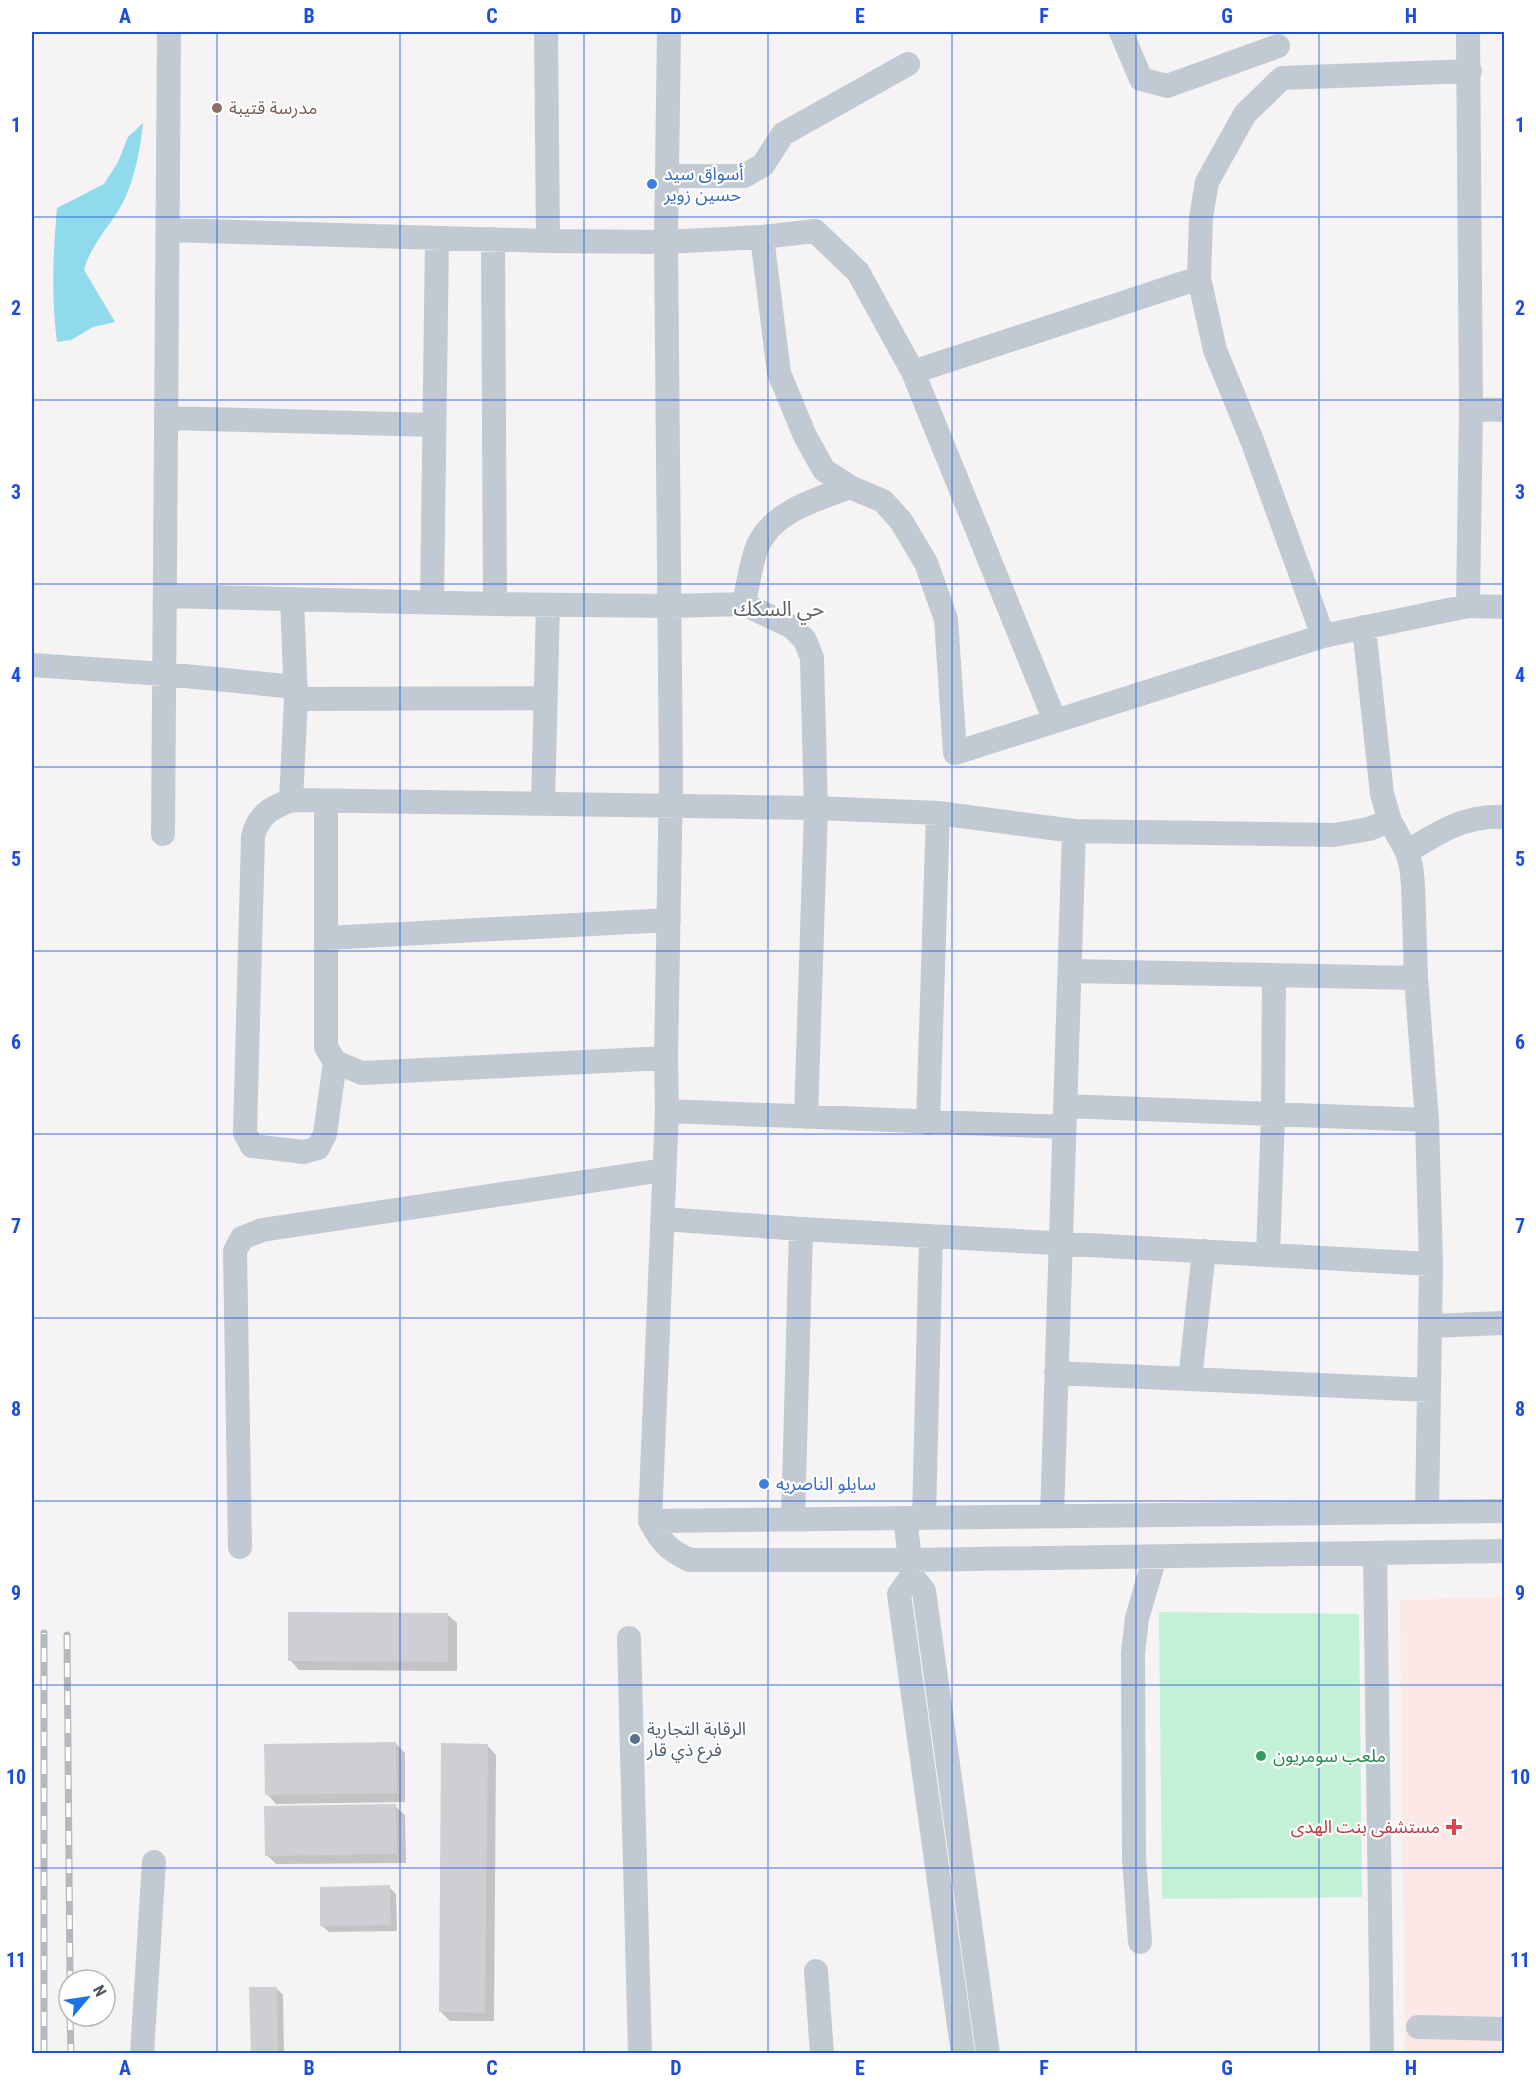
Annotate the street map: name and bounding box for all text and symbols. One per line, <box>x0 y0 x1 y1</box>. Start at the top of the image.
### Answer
text: A <box>119 4 131 28</box>
text: B <box>303 4 315 28</box>
text: C <box>486 4 498 28</box>
text: D <box>670 4 682 28</box>
text: E <box>855 4 865 28</box>
text: F <box>1039 4 1049 28</box>
text: G <box>1221 4 1233 28</box>
text: H <box>1405 4 1417 28</box>
place label: مدرسة قتيبة <box>229 97 317 119</box>
marker: مدرسة قتيبة <box>210 101 224 115</box>
text: 1 <box>11 113 21 137</box>
text: 1 <box>1515 113 1525 137</box>
place label: أسواق سيد حسين زوير <box>663 163 744 206</box>
marker: أسواق سيد حسين زوير <box>645 177 659 191</box>
text: 2 <box>11 296 21 320</box>
text: 2 <box>1515 296 1525 320</box>
text: 3 <box>11 480 21 504</box>
text: 3 <box>1515 480 1525 504</box>
district label: حي السكك <box>734 597 824 625</box>
text: 4 <box>11 663 21 687</box>
text: 4 <box>1515 663 1525 687</box>
text: 5 <box>11 847 21 871</box>
text: 5 <box>1515 847 1525 871</box>
text: 6 <box>11 1030 21 1054</box>
text: 6 <box>1515 1030 1525 1054</box>
text: 7 <box>11 1214 21 1238</box>
text: 7 <box>1515 1214 1525 1238</box>
text: 8 <box>11 1397 21 1421</box>
text: 8 <box>1515 1397 1525 1421</box>
place label: سايلو الناصريه <box>776 1473 876 1495</box>
marker: سايلو الناصريه <box>757 1477 771 1491</box>
text: 9 <box>11 1581 21 1605</box>
text: 9 <box>1515 1581 1525 1605</box>
place label: الرقابة التجارية فرع ذي قار <box>646 1718 746 1764</box>
marker: الرقابة التجارية فرع ذي قار <box>628 1732 642 1746</box>
place label: ملعب سومريون <box>1273 1745 1386 1767</box>
marker: ملعب سومريون <box>1254 1749 1268 1763</box>
text: 10 <box>6 1765 26 1789</box>
text: 10 <box>1510 1765 1530 1789</box>
place label: مستشفى بنت الهدى <box>1291 1816 1440 1838</box>
marker: مستشفى بنت الهدى <box>1445 1818 1463 1836</box>
text: 11 <box>6 1948 26 1972</box>
text: 11 <box>1510 1948 1530 1972</box>
north arrow <box>57 1968 117 2028</box>
text: N <box>89 1982 110 2000</box>
text: A <box>119 2056 131 2080</box>
text: B <box>303 2056 315 2080</box>
text: C <box>486 2056 498 2080</box>
text: D <box>670 2056 682 2080</box>
text: E <box>855 2056 865 2080</box>
text: F <box>1039 2056 1049 2080</box>
text: G <box>1221 2056 1233 2080</box>
text: H <box>1405 2056 1417 2080</box>

